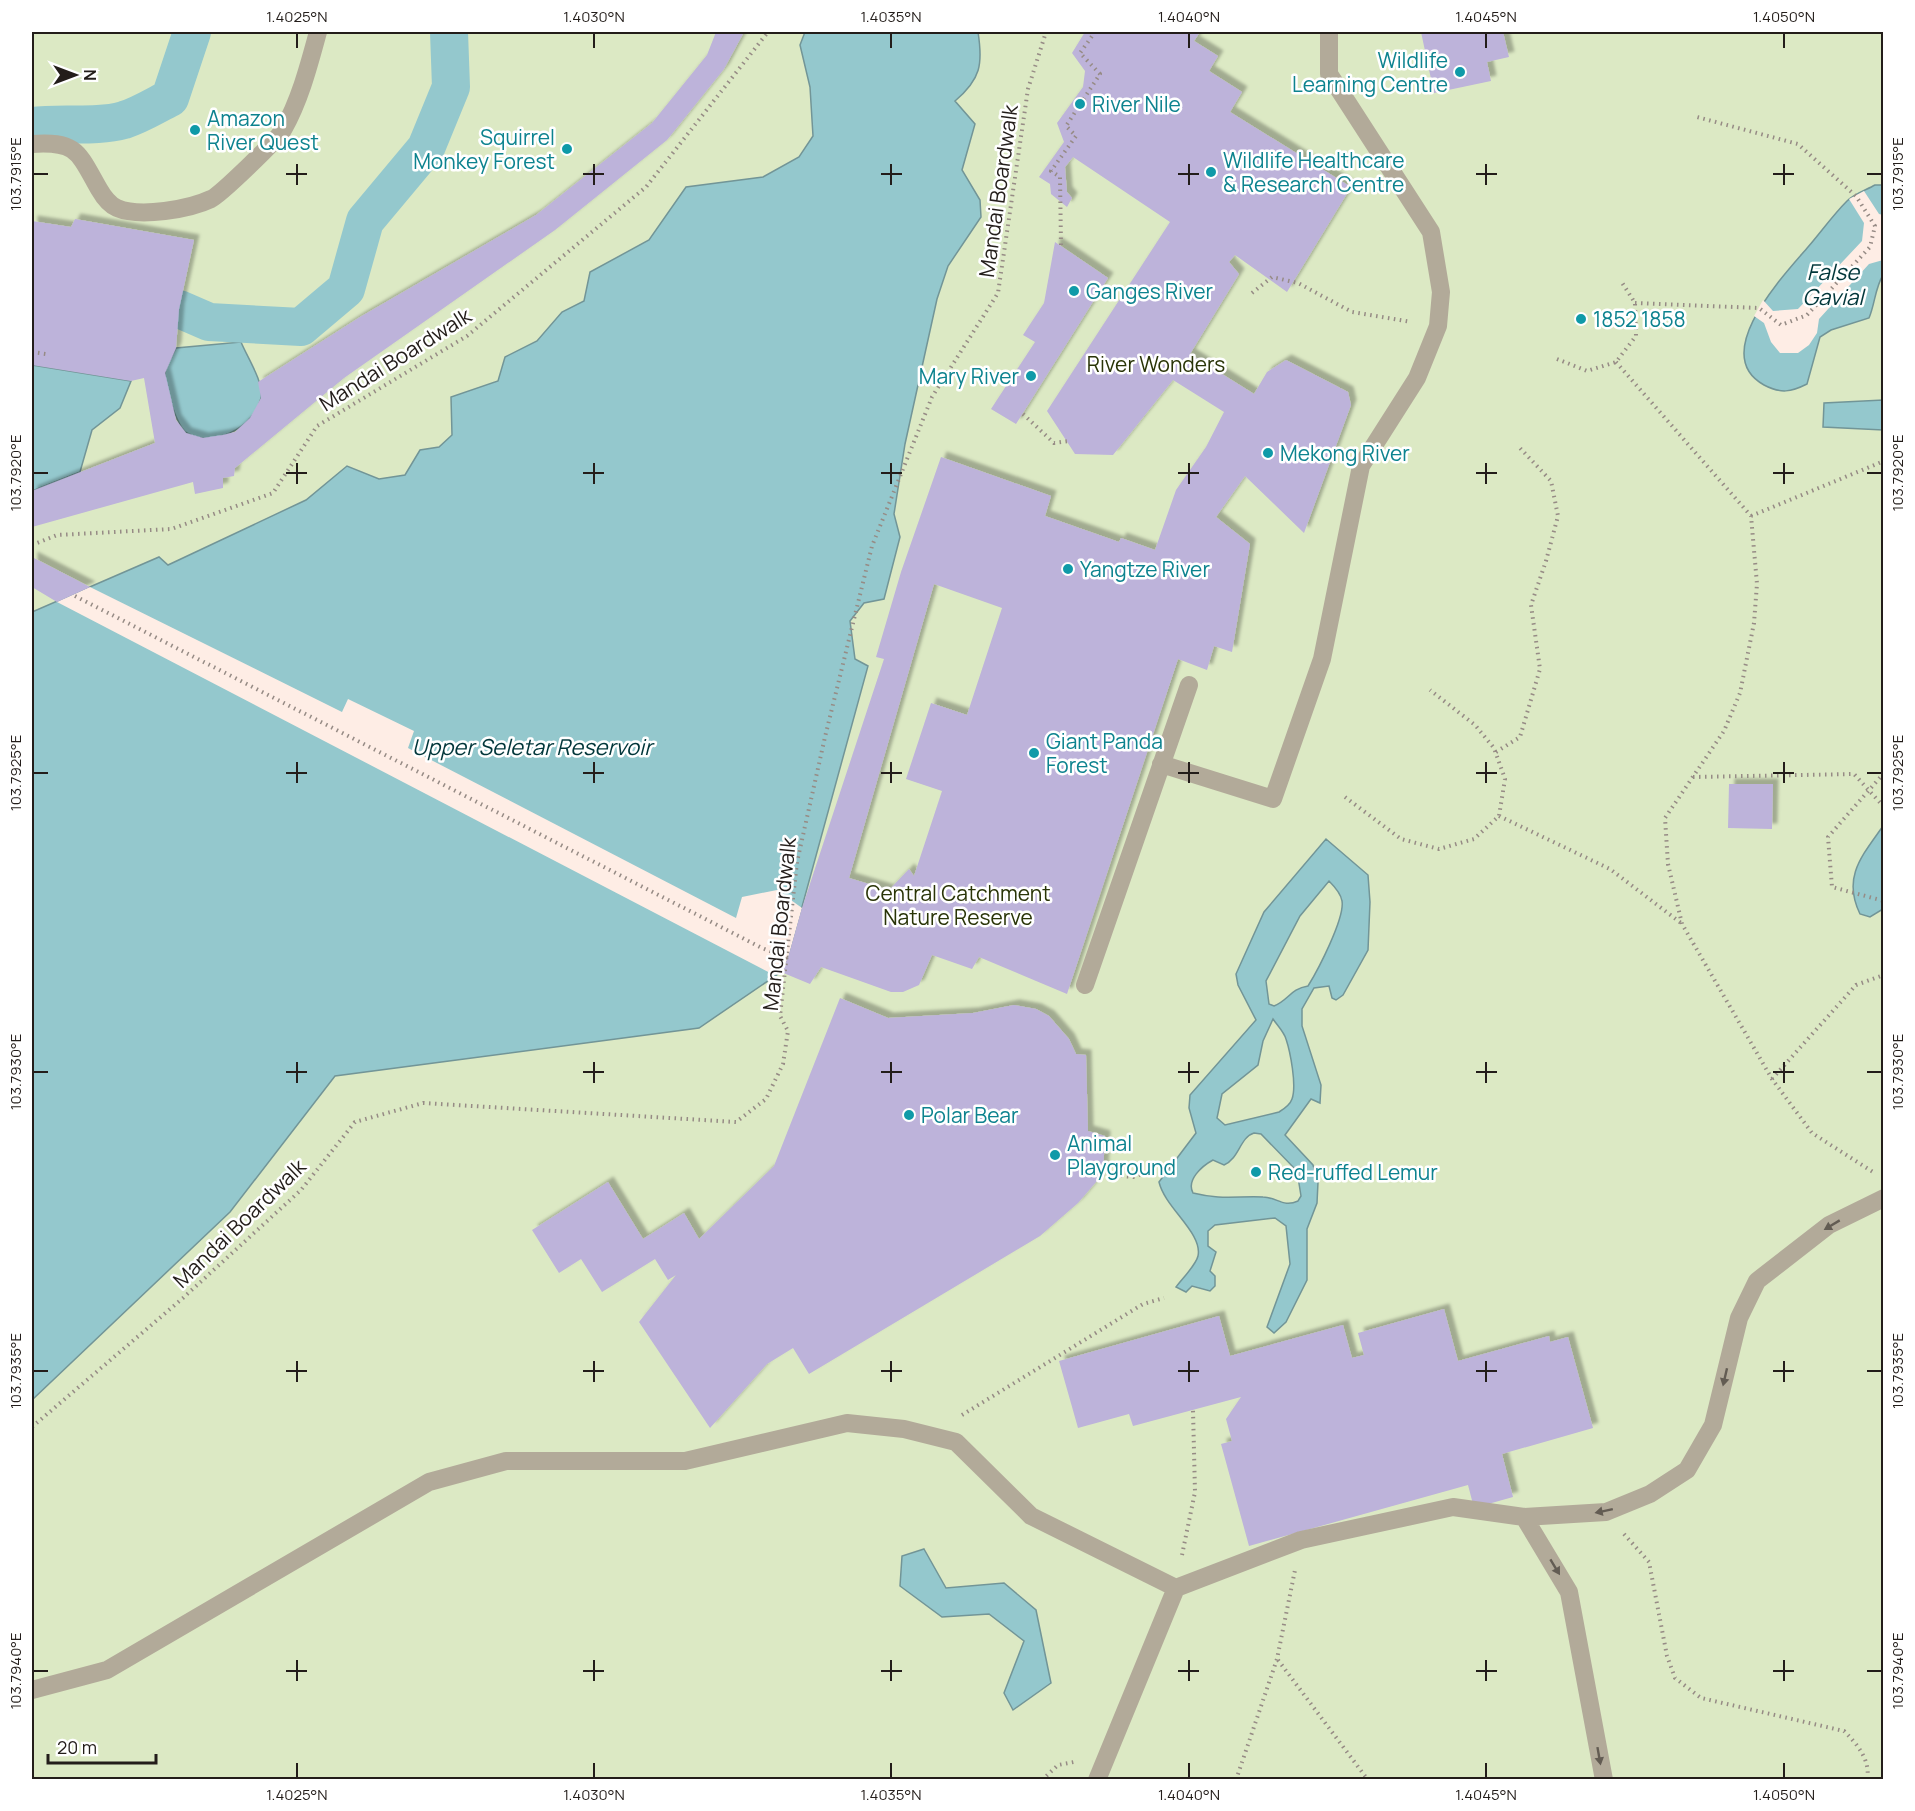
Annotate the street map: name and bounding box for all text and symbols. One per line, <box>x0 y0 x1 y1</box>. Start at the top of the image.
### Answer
text: 1.4025°N <box>266 6 328 27</box>
text: 1.4030°N <box>563 6 625 27</box>
text: 1.4035°N <box>860 6 922 27</box>
text: 1.4040°N <box>1158 6 1220 27</box>
text: 1.4045°N <box>1455 6 1517 27</box>
text: 1.4050°N <box>1753 6 1815 27</box>
north arrow <box>45 45 105 105</box>
place label: Wildlife Learning Centre <box>1292 46 1448 98</box>
marker: Wildlife Learning Centre <box>1453 65 1467 79</box>
text: N <box>79 69 101 81</box>
place label: River Nile <box>1092 90 1181 118</box>
marker: River Nile <box>1073 97 1087 111</box>
street label: Mandai Boardwalk <box>972 102 1024 279</box>
place label: Amazon River Quest <box>207 104 319 156</box>
marker: Amazon River Quest <box>188 123 202 137</box>
place label: Squirrel Monkey Forest <box>413 123 555 175</box>
text: 103.7915°E <box>5 137 26 211</box>
text: 103.7915°E <box>1887 137 1908 211</box>
marker: Squirrel Monkey Forest <box>560 142 574 156</box>
place label: Wildlife Healthcare & Research Centre <box>1223 146 1405 198</box>
marker: Wildlife Healthcare & Research Centre <box>1204 165 1218 179</box>
water label: False Gavial <box>1803 257 1866 312</box>
place label: Ganges River <box>1086 277 1214 305</box>
marker: Ganges River <box>1067 284 1081 298</box>
street label: Mandai Boardwalk <box>314 301 477 417</box>
place label: 1852 1858 <box>1593 305 1686 333</box>
marker: 1852 1858 <box>1574 312 1588 326</box>
park label: River Wonders <box>1087 350 1225 378</box>
place label: Mary River <box>919 362 1019 390</box>
marker: Mary River <box>1024 369 1038 383</box>
text: 103.7920°E <box>5 435 26 511</box>
text: 103.7920°E <box>1887 435 1908 511</box>
place label: Mekong River <box>1280 439 1410 467</box>
marker: Mekong River <box>1261 446 1275 460</box>
place label: Yangtze River <box>1080 555 1210 583</box>
marker: Yangtze River <box>1061 562 1075 576</box>
place label: Giant Panda Forest <box>1046 727 1163 779</box>
water label: Upper Seletar Reservoir <box>412 732 655 762</box>
text: 103.7925°E <box>5 735 26 811</box>
text: 103.7925°E <box>1887 735 1908 811</box>
marker: Giant Panda Forest <box>1027 746 1041 760</box>
street label: Mandai Boardwalk <box>756 835 802 1012</box>
park label: Central Catchment Nature Reserve <box>865 879 1051 931</box>
text: 103.7930°E <box>5 1034 26 1110</box>
text: 103.7930°E <box>1887 1034 1908 1110</box>
place label: Polar Bear <box>921 1101 1019 1129</box>
marker: Polar Bear <box>902 1108 916 1122</box>
place label: Animal Playground <box>1067 1129 1176 1181</box>
marker: Animal Playground <box>1048 1148 1062 1162</box>
street label: Mandai Boardwalk <box>167 1152 312 1294</box>
place label: Red-ruffed Lemur <box>1268 1158 1438 1186</box>
marker: Red-ruffed Lemur <box>1249 1165 1263 1179</box>
one-way arrow <box>1823 1220 1840 1230</box>
text: 103.7935°E <box>5 1333 26 1409</box>
text: 103.7935°E <box>1887 1333 1908 1409</box>
one-way arrow <box>1719 1368 1729 1386</box>
one-way arrow <box>1594 1507 1613 1516</box>
one-way arrow <box>1549 1559 1560 1575</box>
text: 103.7940°E <box>5 1632 26 1710</box>
text: 103.7940°E <box>1887 1632 1908 1710</box>
scale bar <box>48 1727 156 1765</box>
text: 20 m <box>57 1735 97 1759</box>
one-way arrow <box>1595 1746 1604 1765</box>
text: 1.4025°N <box>266 1784 328 1805</box>
text: 1.4030°N <box>563 1784 625 1805</box>
text: 1.4035°N <box>860 1784 922 1805</box>
text: 1.4040°N <box>1158 1784 1220 1805</box>
text: 1.4045°N <box>1455 1784 1517 1805</box>
text: 1.4050°N <box>1753 1784 1815 1805</box>

